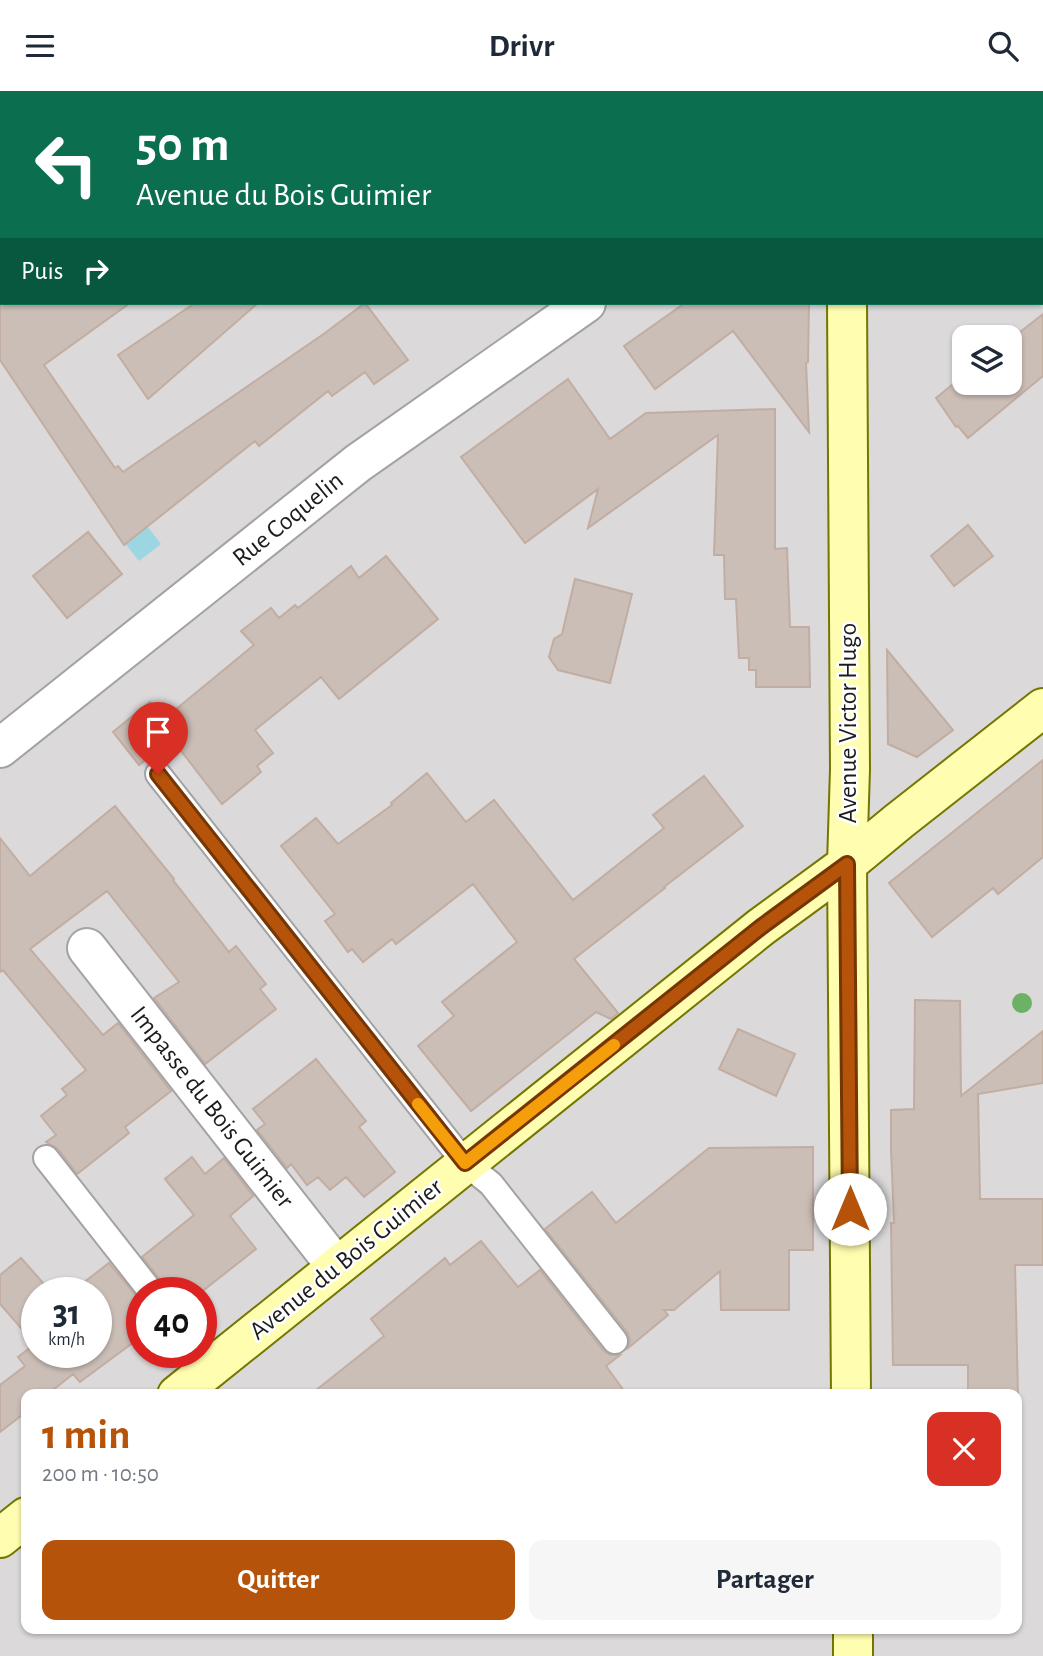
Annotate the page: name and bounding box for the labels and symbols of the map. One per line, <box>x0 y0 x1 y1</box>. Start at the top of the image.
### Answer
street label: Rue Coquelin <box>228 467 348 571</box>
street label: Avenue Victor Hugo <box>835 623 861 823</box>
pin <box>128 702 188 774</box>
street label: Impasse du Bois Guimier <box>125 1001 299 1213</box>
position arrow <box>813 1172 887 1246</box>
street label: Avenue du Bois Guimier <box>245 1173 448 1345</box>
speed limit sign: 40 <box>126 1277 217 1368</box>

